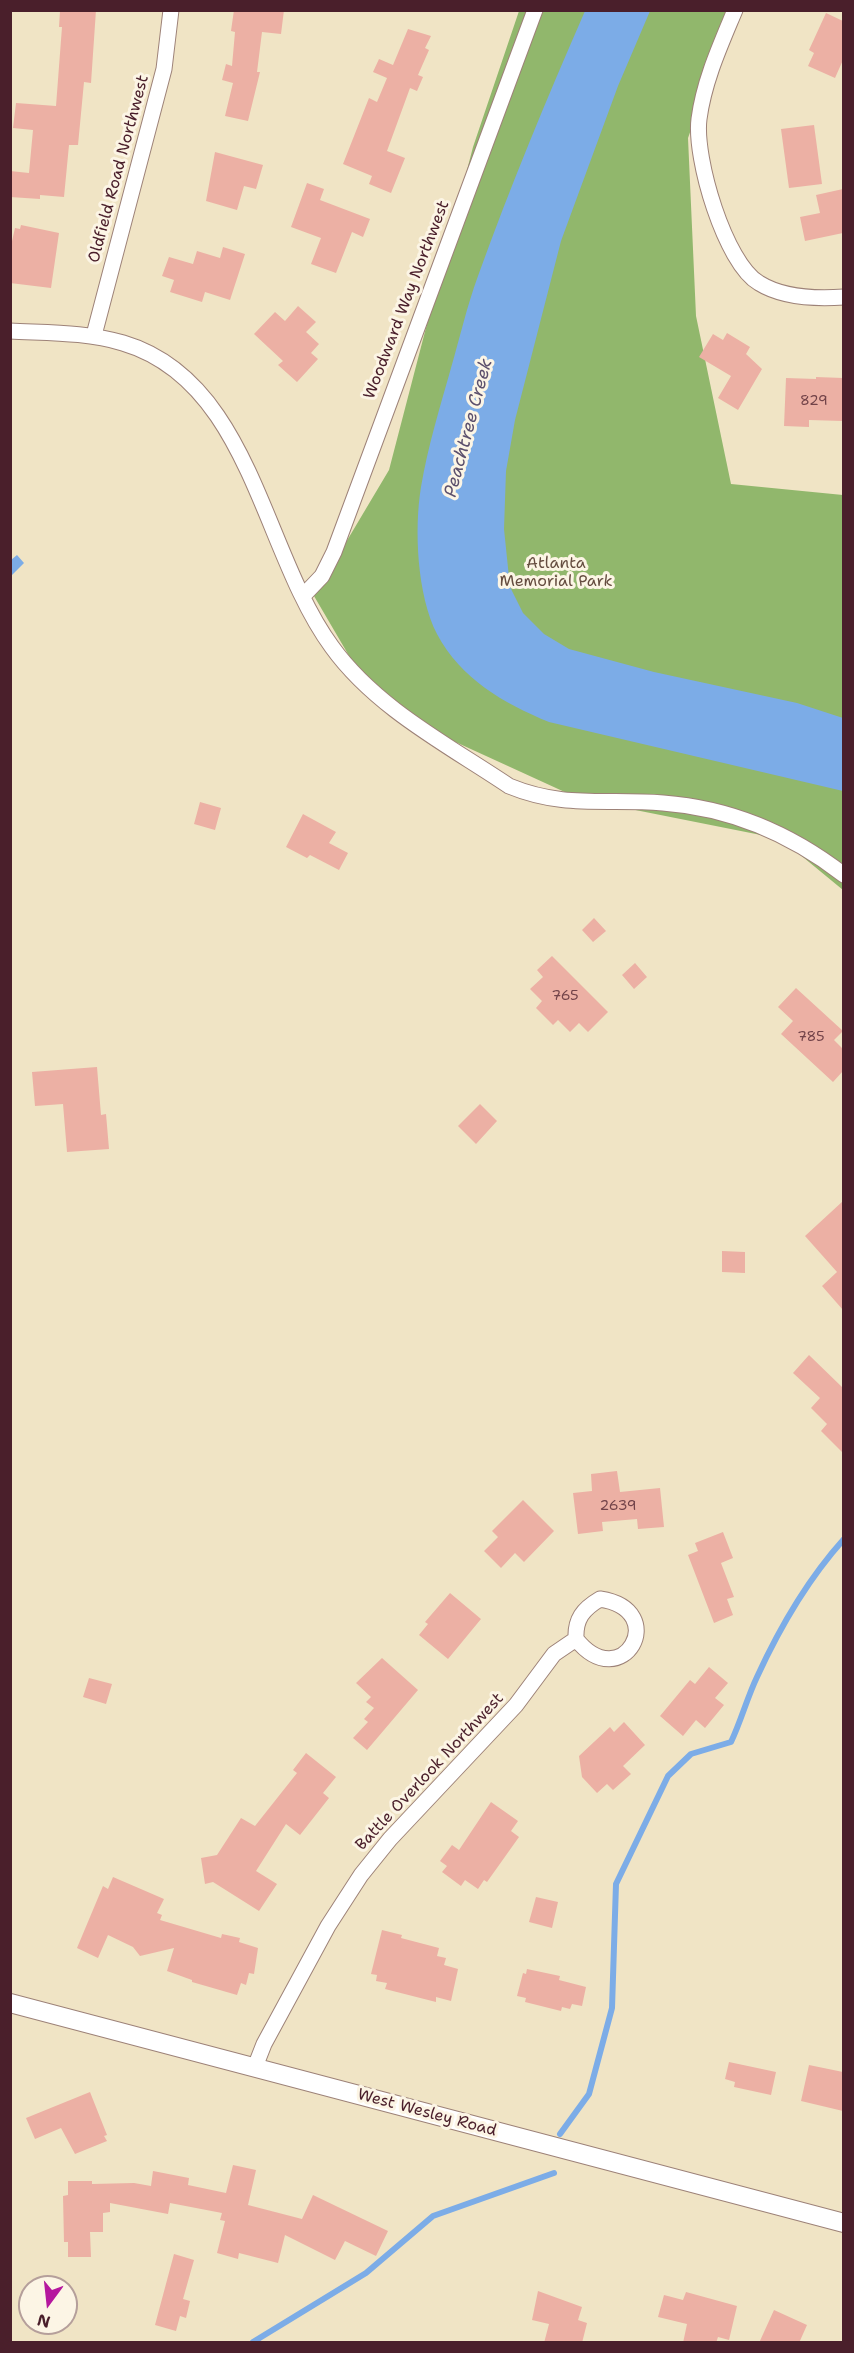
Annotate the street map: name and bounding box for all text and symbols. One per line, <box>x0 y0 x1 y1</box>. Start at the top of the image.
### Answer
street label: Oldfield Road Northwest <box>85 73 153 265</box>
street label: Woodward Way Northwest <box>360 198 454 402</box>
water label: Peachtree Creek <box>440 357 498 499</box>
house number: 829 <box>800 393 828 409</box>
park label: Atlanta Memorial Park <box>499 554 613 592</box>
house number: 765 <box>551 988 579 1004</box>
house number: 785 <box>797 1029 825 1045</box>
house number: 2639 <box>600 1498 636 1514</box>
street label: Battle Overlook Northwest <box>352 1689 508 1855</box>
street label: West Wesley Road <box>355 2085 499 2141</box>
north arrow <box>18 2275 78 2335</box>
text: N <box>35 2309 53 2333</box>

